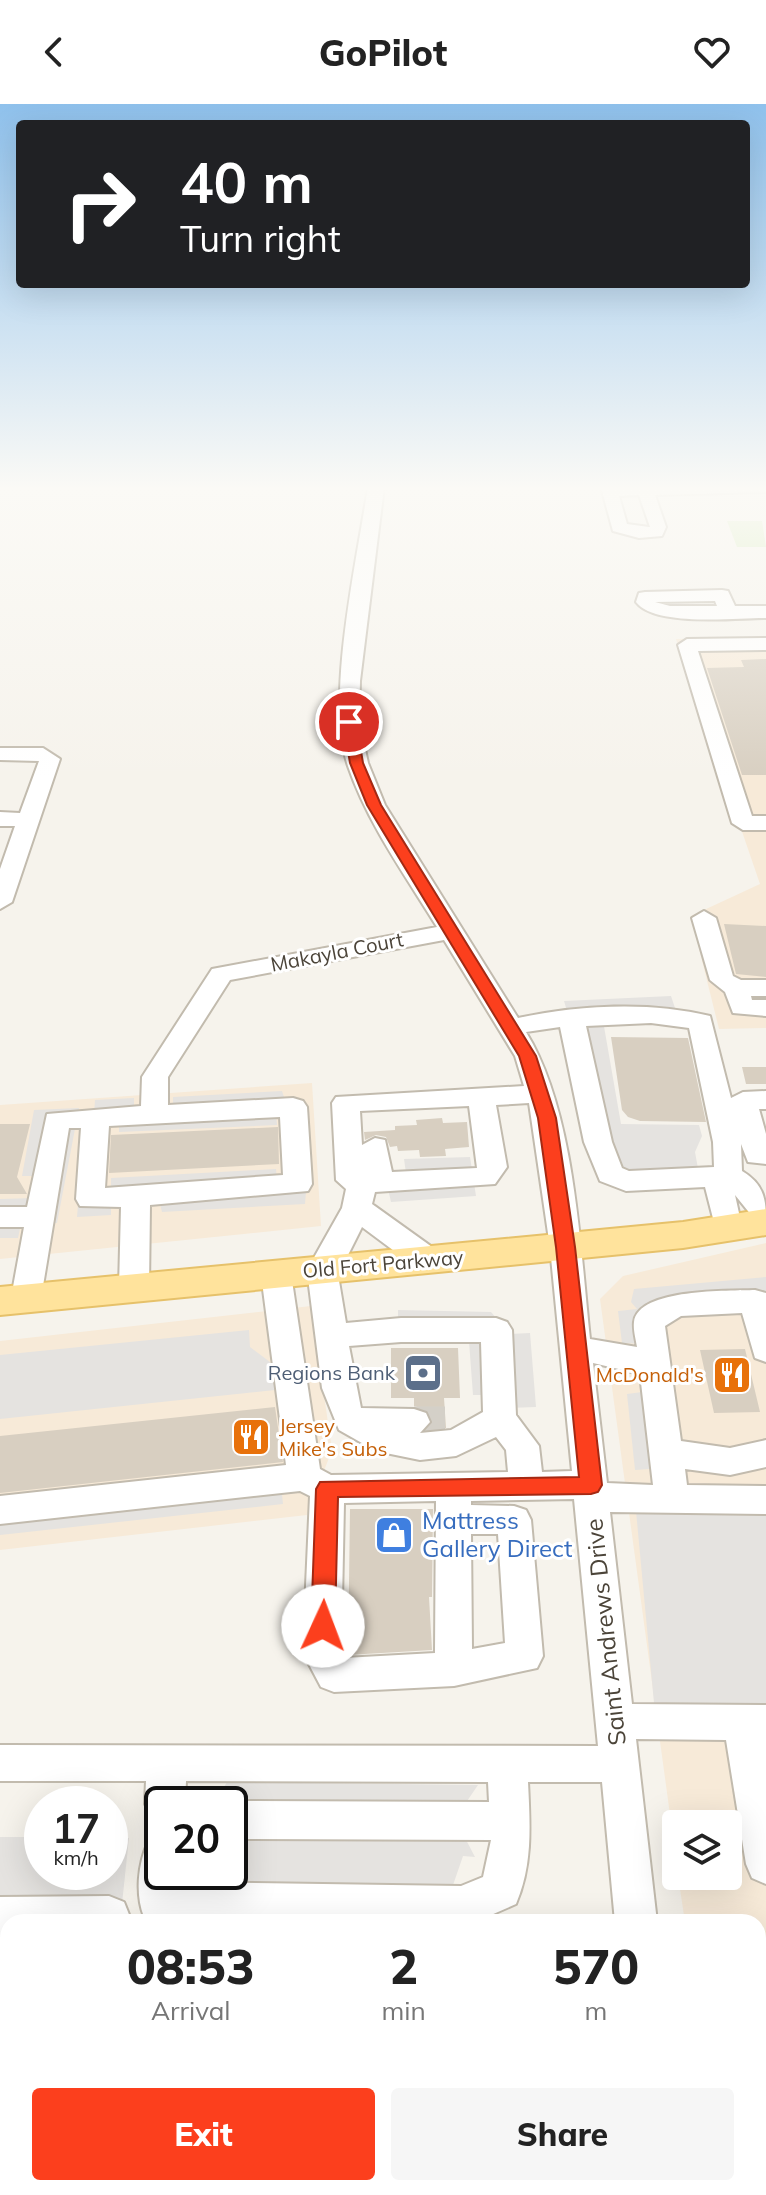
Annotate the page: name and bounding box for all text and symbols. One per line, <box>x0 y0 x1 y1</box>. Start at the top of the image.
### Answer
icon: back <box>32 30 76 74</box>
text: GoPilot <box>319 30 447 75</box>
icon: heart <box>690 30 734 74</box>
text: 40 m <box>180 147 313 217</box>
icon: right <box>48 152 152 256</box>
text: Turn right <box>180 216 341 261</box>
pin <box>315 688 383 756</box>
icon: arrive <box>327 700 371 744</box>
street label: Makayla Court <box>268 926 405 977</box>
street label: Old Fort Parkway <box>302 1244 465 1283</box>
bank icon: Regions Bank <box>402 1352 444 1394</box>
restaurant icon: McDonald's <box>711 1354 753 1396</box>
place label: Regions Bank <box>268 1360 396 1385</box>
place label: McDonald's <box>596 1362 704 1387</box>
place label: Jersey Mike's Subs <box>279 1413 387 1461</box>
restaurant icon: Jersey Mike's Subs <box>230 1416 272 1458</box>
place label: Mattress Gallery Direct <box>422 1505 572 1563</box>
shop icon: Mattress Gallery Direct <box>373 1514 415 1556</box>
street label: Saint Andrews Drive <box>578 1517 632 1747</box>
position arrow <box>281 1584 365 1668</box>
speed limit sign: 20 <box>144 1786 248 1890</box>
text: 17 <box>52 1803 100 1853</box>
map controls <box>662 1810 742 1890</box>
button: layers <box>662 1810 742 1890</box>
text: km/h <box>53 1845 99 1870</box>
text: 08:53 <box>127 1936 255 1996</box>
text: 2 <box>389 1936 418 1996</box>
text: 570 <box>553 1936 639 1996</box>
text: Arrival <box>151 1994 231 2027</box>
text: min <box>382 1994 426 2027</box>
text: m <box>584 1994 607 2027</box>
button: Exit <box>32 2088 375 2180</box>
button: Share <box>391 2088 734 2180</box>

